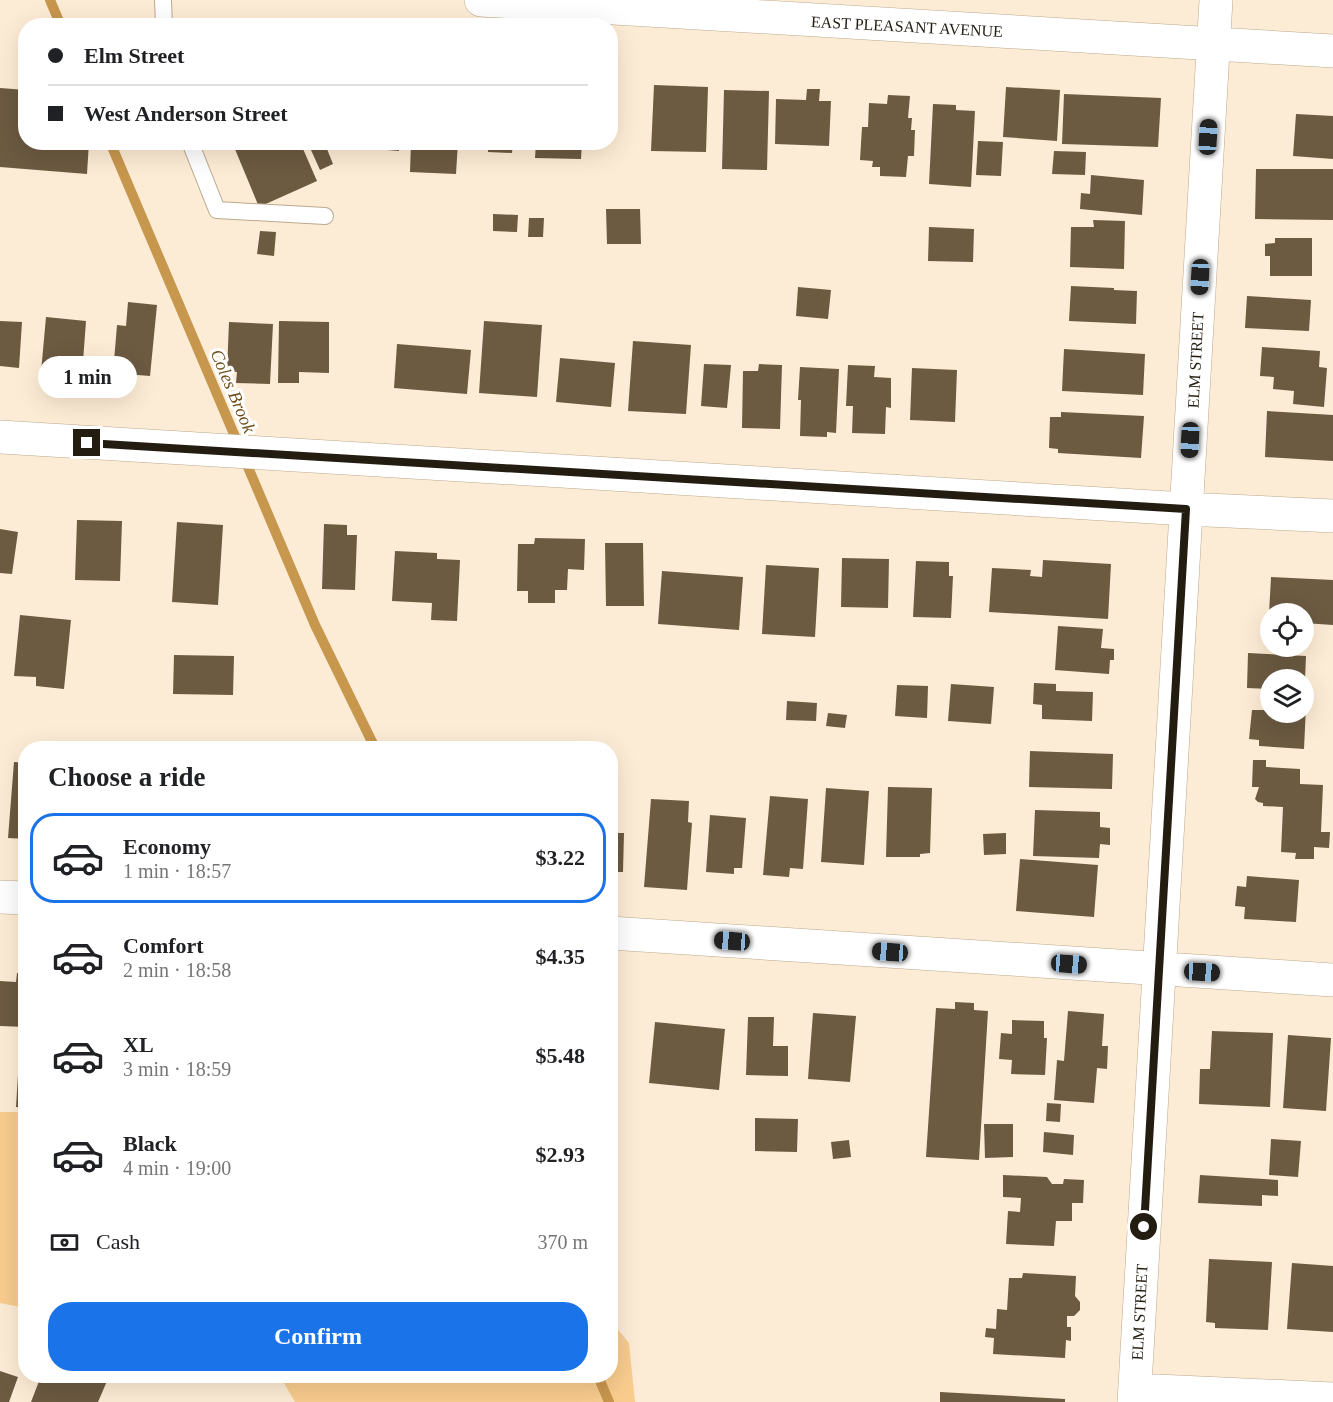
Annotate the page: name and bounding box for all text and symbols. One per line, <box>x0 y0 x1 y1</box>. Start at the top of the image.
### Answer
street label: EAST PLEASANT AVENUE <box>811 13 1003 40</box>
text: Elm Street <box>84 43 184 68</box>
text: West Anderson Street <box>84 101 288 126</box>
car <box>1198 119 1218 155</box>
car <box>1190 259 1210 295</box>
street label: ELM STREET <box>1184 311 1207 409</box>
water label: Coles Brook <box>206 346 260 437</box>
callout: 1 min <box>38 356 136 398</box>
text: 1 min <box>63 366 112 388</box>
car <box>1180 422 1200 458</box>
route end <box>73 429 100 456</box>
map controls <box>1260 603 1314 723</box>
button: locate <box>1260 603 1314 657</box>
button: layers <box>1260 669 1314 723</box>
text: Choose a ride <box>48 762 206 792</box>
icon: car <box>51 831 105 885</box>
text: Economy <box>123 834 211 859</box>
text: $3.22 <box>536 845 585 870</box>
text: 1 min · 18:57 <box>123 860 231 882</box>
icon: car <box>51 930 105 984</box>
car <box>713 931 751 951</box>
text: Comfort <box>123 933 204 958</box>
car <box>871 942 909 962</box>
text: $4.35 <box>536 944 585 969</box>
car <box>1050 954 1088 974</box>
text: 2 min · 18:58 <box>123 959 231 981</box>
car <box>1184 962 1220 982</box>
icon: car <box>51 1029 105 1083</box>
text: XL <box>123 1032 154 1057</box>
text: $5.48 <box>536 1043 585 1068</box>
text: 3 min · 18:59 <box>123 1058 231 1080</box>
icon: car <box>51 1128 105 1182</box>
text: Black <box>123 1131 177 1156</box>
text: $2.93 <box>536 1142 585 1167</box>
text: 4 min · 19:00 <box>123 1157 231 1179</box>
route start <box>1130 1213 1157 1240</box>
icon: cash <box>48 1226 81 1259</box>
text: Cash <box>96 1229 140 1254</box>
text: 370 m <box>537 1231 588 1253</box>
street label: ELM STREET <box>1128 1263 1151 1361</box>
button: Confirm <box>48 1302 588 1371</box>

